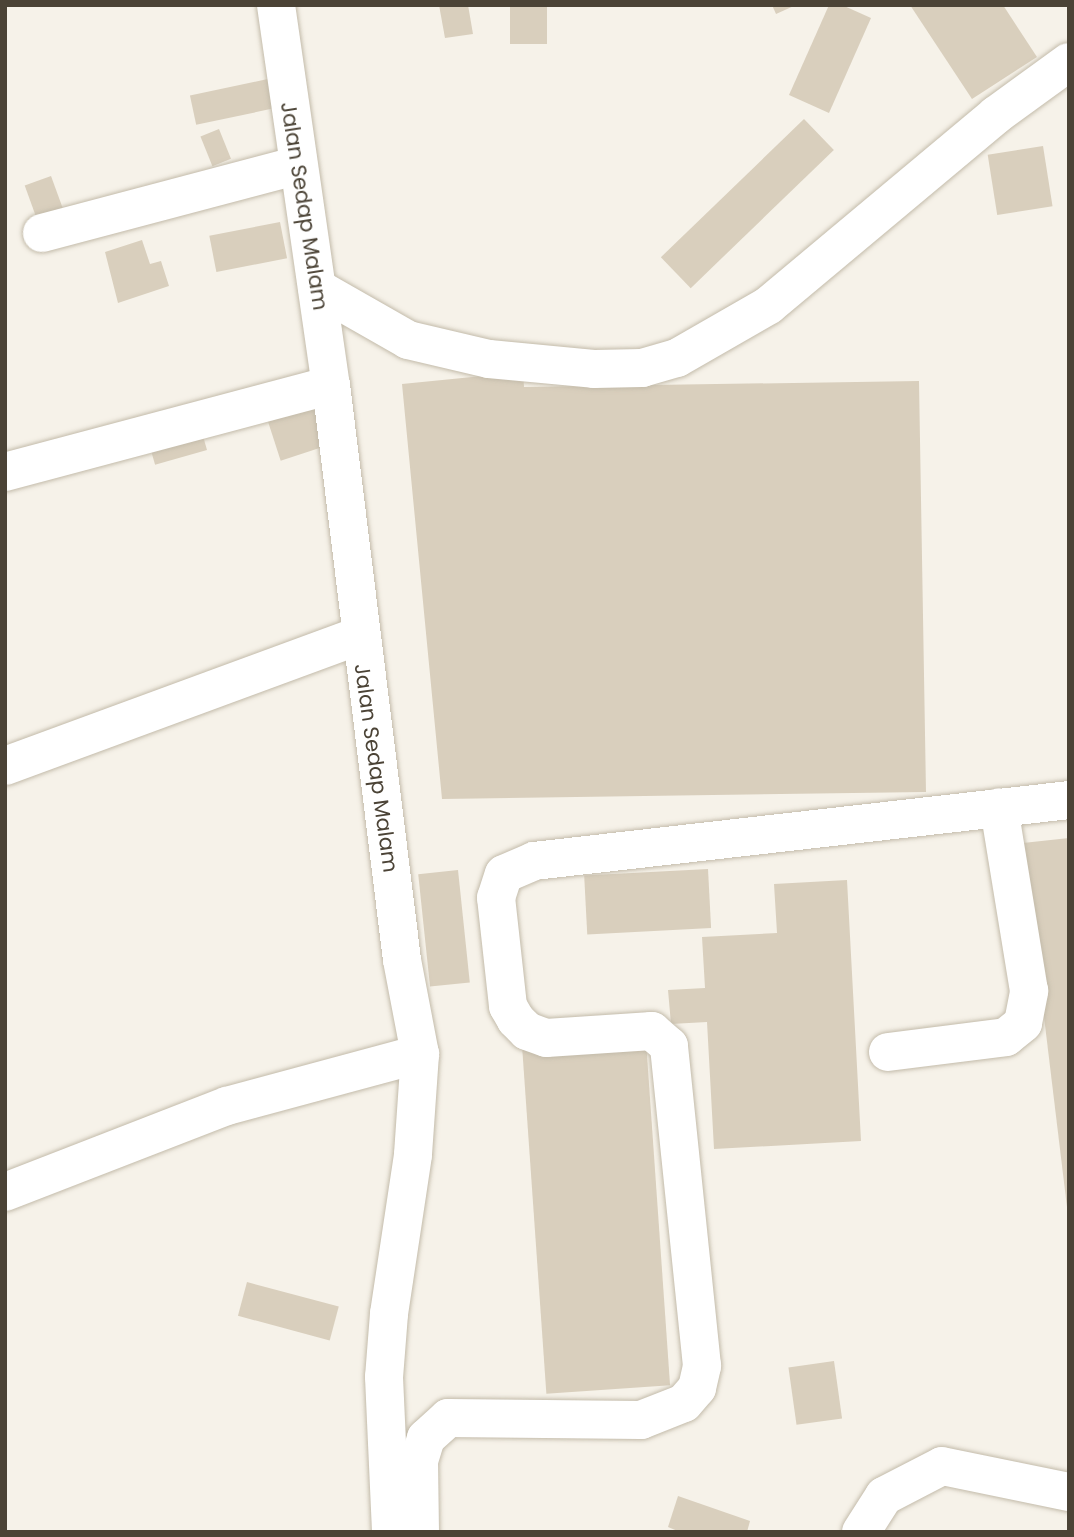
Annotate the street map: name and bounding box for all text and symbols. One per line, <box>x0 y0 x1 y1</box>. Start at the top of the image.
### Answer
street label: Jalan Sedap Malam <box>275 100 333 312</box>
street label: Jalan Sedap Malam <box>349 662 403 874</box>

